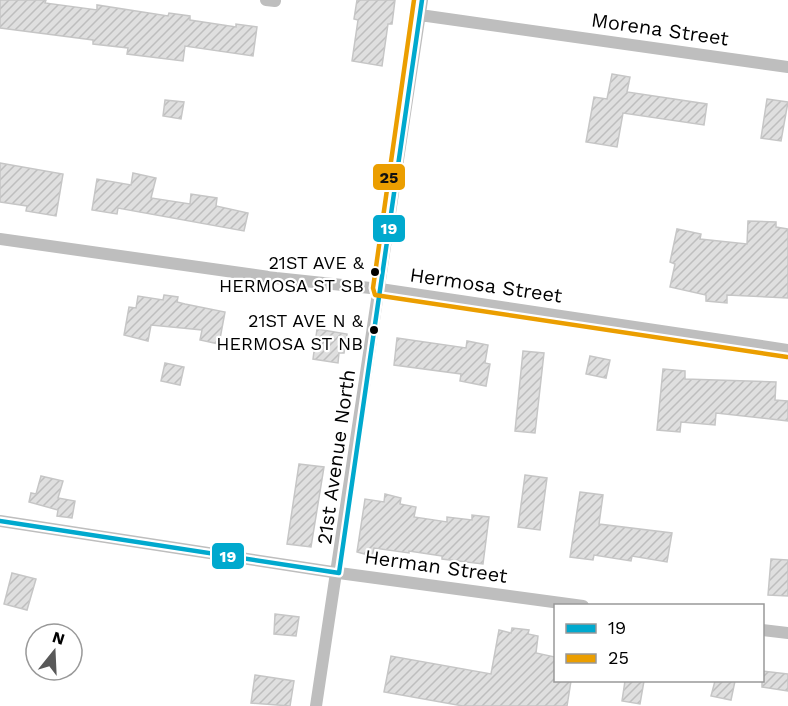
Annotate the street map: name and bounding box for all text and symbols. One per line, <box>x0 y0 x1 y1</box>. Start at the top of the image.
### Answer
street label: Morena Street <box>590 7 731 51</box>
line badge: 25 <box>372 163 406 191</box>
text: 25 <box>380 168 398 187</box>
line badge: 19 <box>372 214 406 243</box>
text: 19 <box>381 219 398 238</box>
place label: 21ST AVE & HERMOSA ST SB <box>219 252 365 296</box>
street label: Hermosa Street <box>408 262 564 308</box>
marker: 21ST AVE & HERMOSA ST SB <box>369 266 381 278</box>
place label: 21ST AVE N & HERMOSA ST NB <box>216 310 364 354</box>
marker: 21ST AVE N & HERMOSA ST NB <box>368 324 380 336</box>
street label: 21st Avenue North <box>312 368 360 546</box>
line badge: 19 <box>211 542 245 570</box>
street label: Herman Street <box>363 544 510 588</box>
text: 19 <box>220 547 237 566</box>
legend <box>554 604 764 682</box>
text: 19 <box>608 617 626 638</box>
north arrow <box>24 622 84 682</box>
text: N <box>50 627 67 649</box>
text: 25 <box>608 647 629 668</box>

